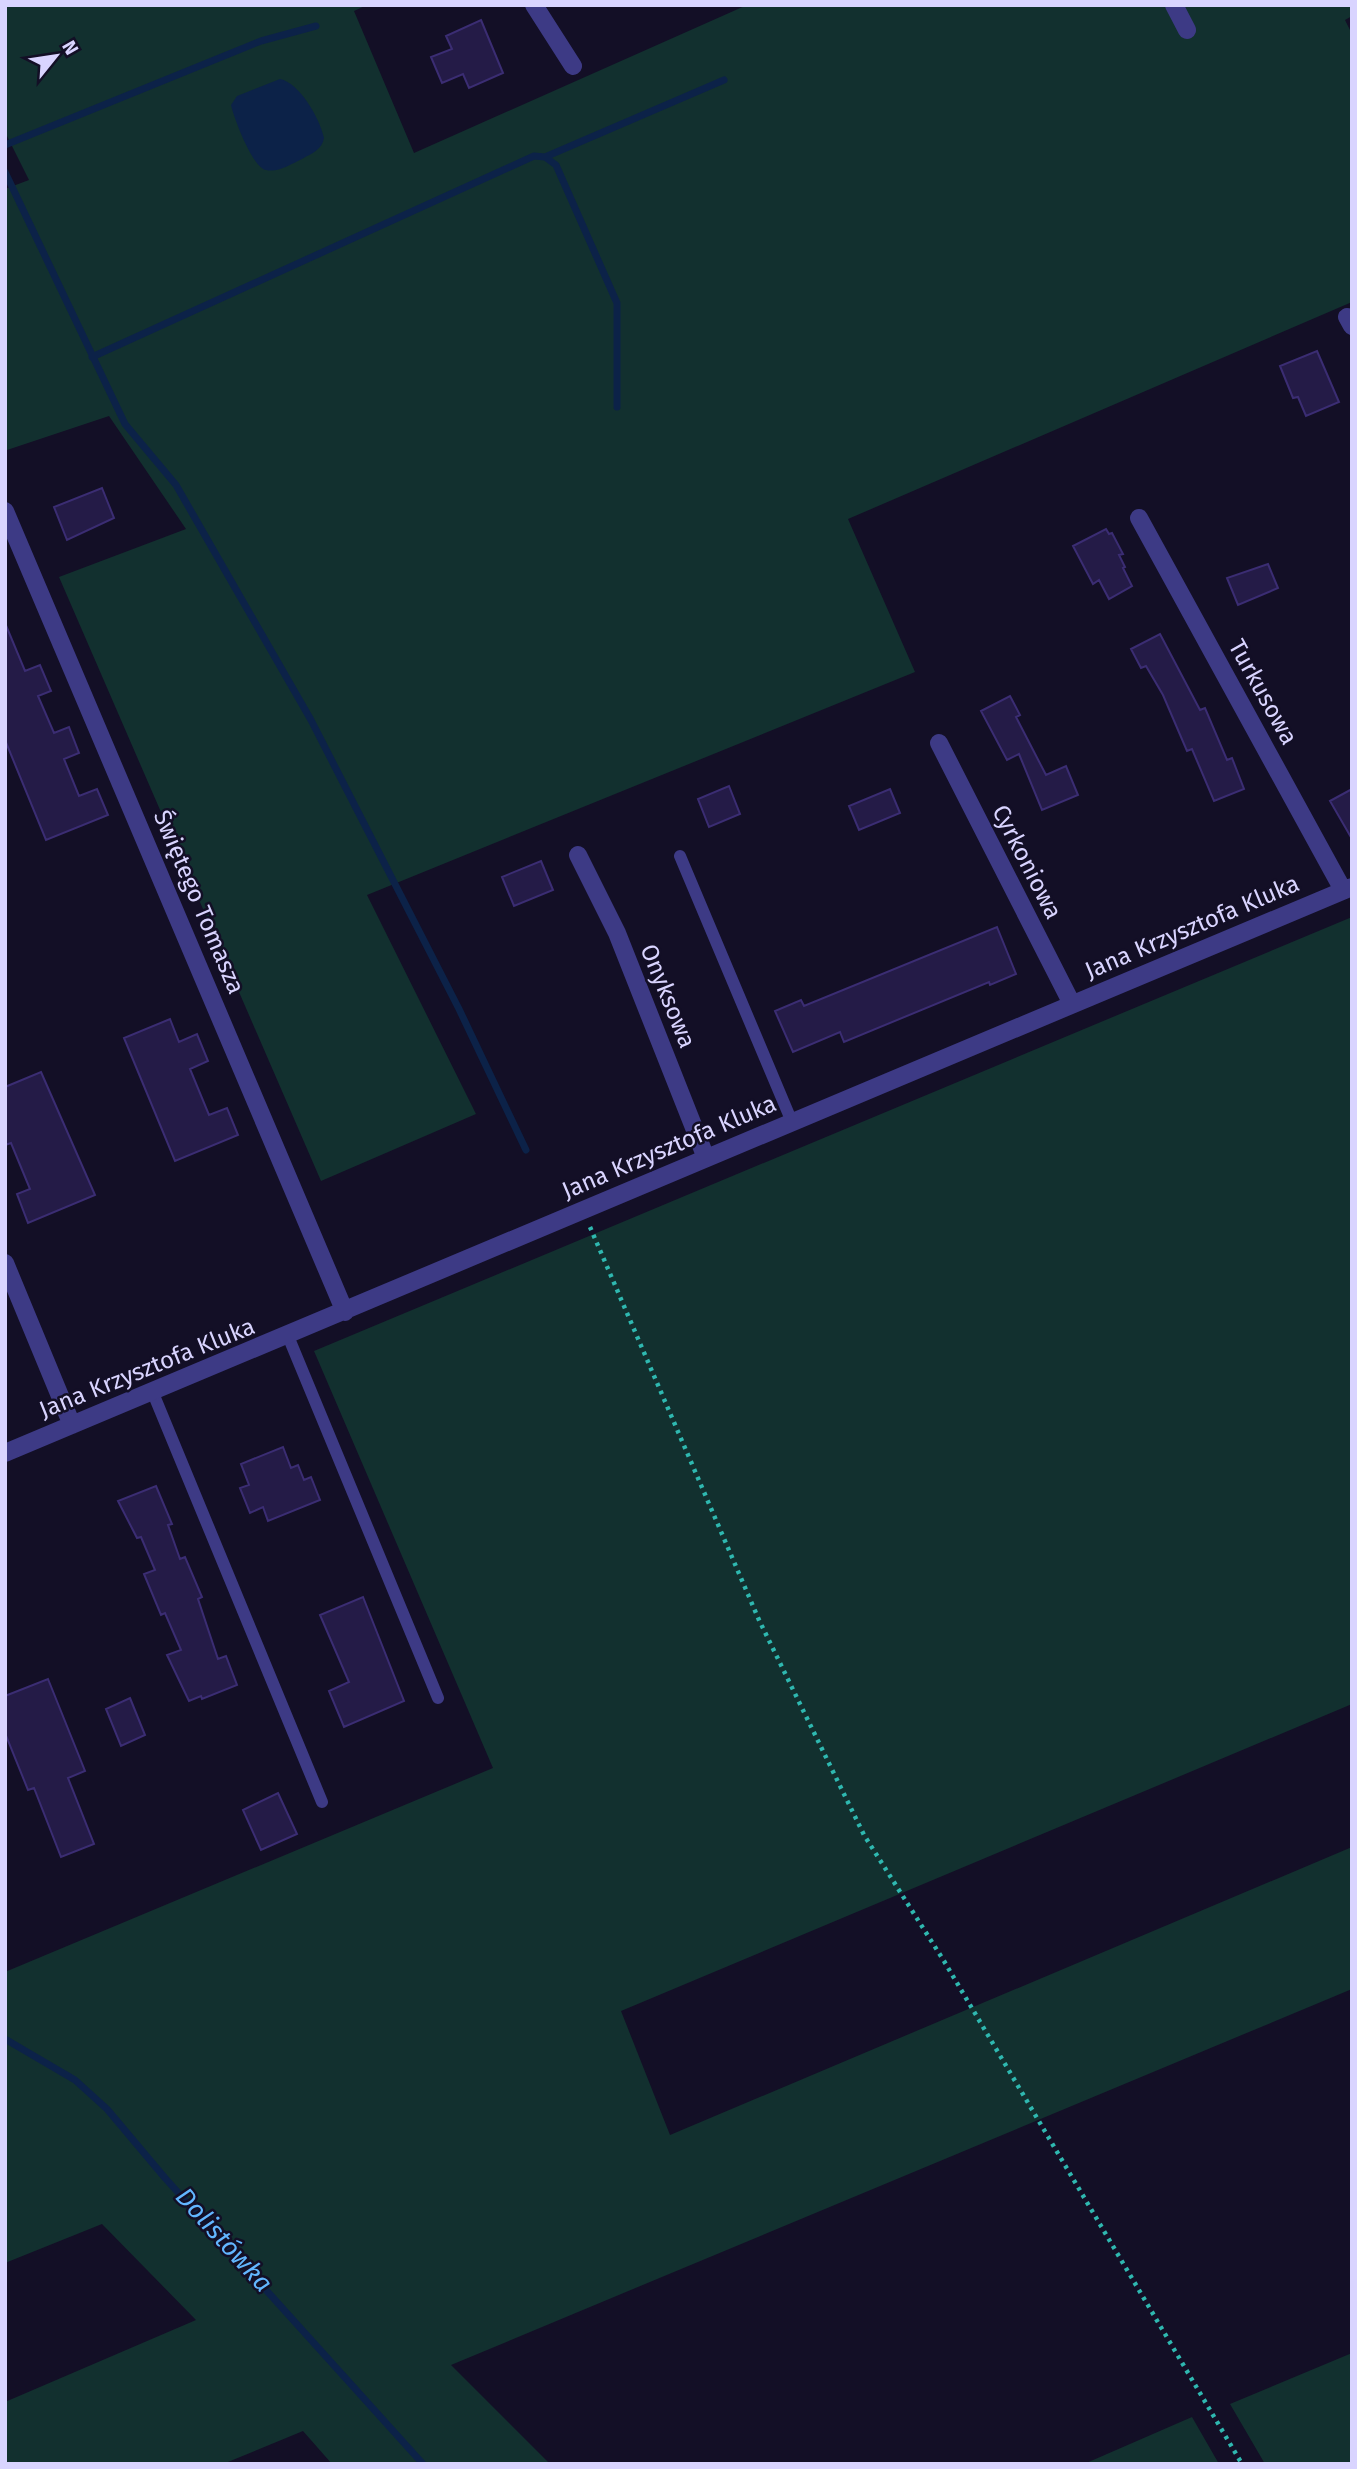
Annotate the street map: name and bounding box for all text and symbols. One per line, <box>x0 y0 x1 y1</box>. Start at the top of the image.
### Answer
north arrow <box>21 21 91 91</box>
text: N <box>57 37 83 59</box>
street label: Turkusowa <box>1223 634 1303 750</box>
street label: Cyrkoniowa <box>986 800 1068 924</box>
street label: Świętego Tomasza <box>148 806 251 998</box>
street label: Jana Krzysztofa Kluka <box>1081 869 1303 985</box>
street label: Onyksowa <box>634 940 702 1052</box>
street label: Jana Krzysztofa Kluka <box>558 1089 780 1205</box>
street label: Jana Krzysztofa Kluka <box>35 1312 259 1424</box>
water label: Dolistówka <box>169 2181 279 2299</box>

